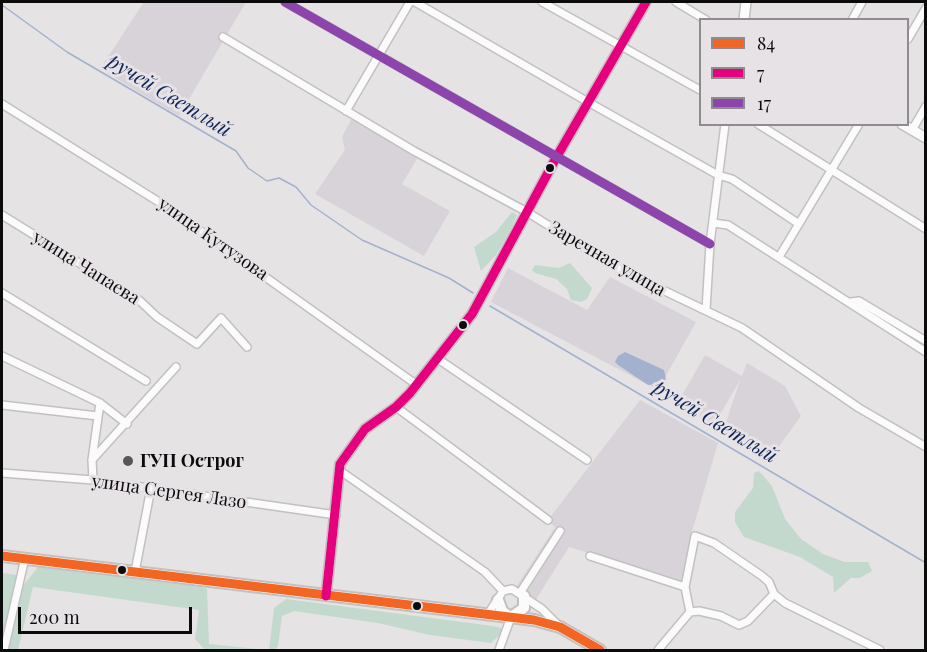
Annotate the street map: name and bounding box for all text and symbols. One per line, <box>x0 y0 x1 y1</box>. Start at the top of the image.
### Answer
legend <box>699 18 909 126</box>
text: 84 <box>757 31 775 55</box>
water label: ручей Светлый <box>103 50 235 142</box>
text: 7 <box>757 61 764 85</box>
text: 17 <box>757 91 771 115</box>
unlabelled marker <box>544 162 556 174</box>
street label: улица Кутузова <box>154 193 272 285</box>
street label: Заречная улица <box>545 217 669 301</box>
street label: улица Чапаева <box>29 227 143 309</box>
unlabelled marker <box>457 319 469 331</box>
water label: ручей Светлый <box>649 376 781 468</box>
place label: ГУП Острог <box>140 450 244 472</box>
marker: ГУП Острог <box>121 454 135 468</box>
street label: улица Сергея Лазо <box>90 470 248 514</box>
unlabelled marker <box>116 564 128 576</box>
scale bar <box>21 595 195 633</box>
unlabelled marker <box>411 600 423 612</box>
text: 200 m <box>29 605 80 629</box>

